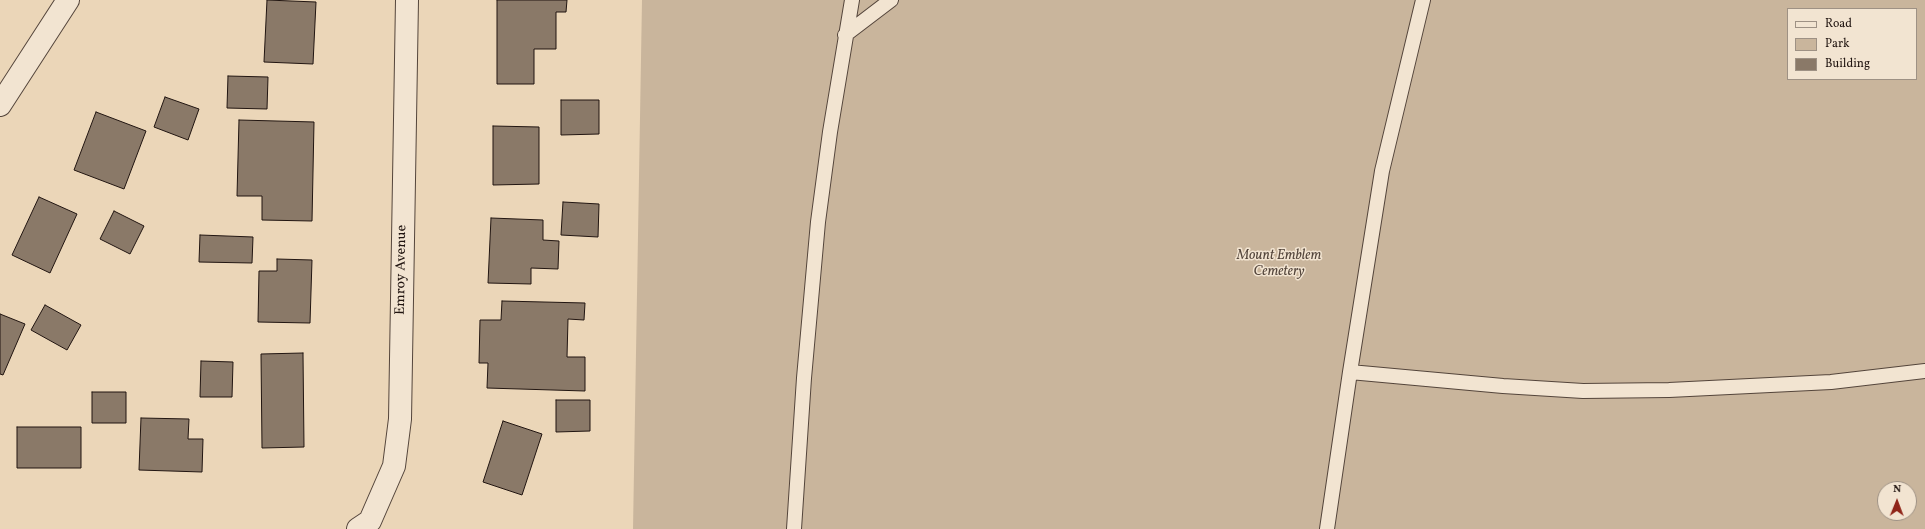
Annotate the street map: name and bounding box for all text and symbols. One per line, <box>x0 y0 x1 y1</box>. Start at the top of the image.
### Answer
legend <box>1787 8 1917 80</box>
text: Road <box>1825 16 1852 32</box>
text: Park <box>1825 36 1850 52</box>
text: Building <box>1825 56 1870 72</box>
street label: Emroy Avenue <box>393 225 411 315</box>
park label: Mount Emblem Cemetery <box>1237 248 1321 280</box>
north arrow <box>1877 481 1917 521</box>
text: N <box>1893 482 1901 497</box>

